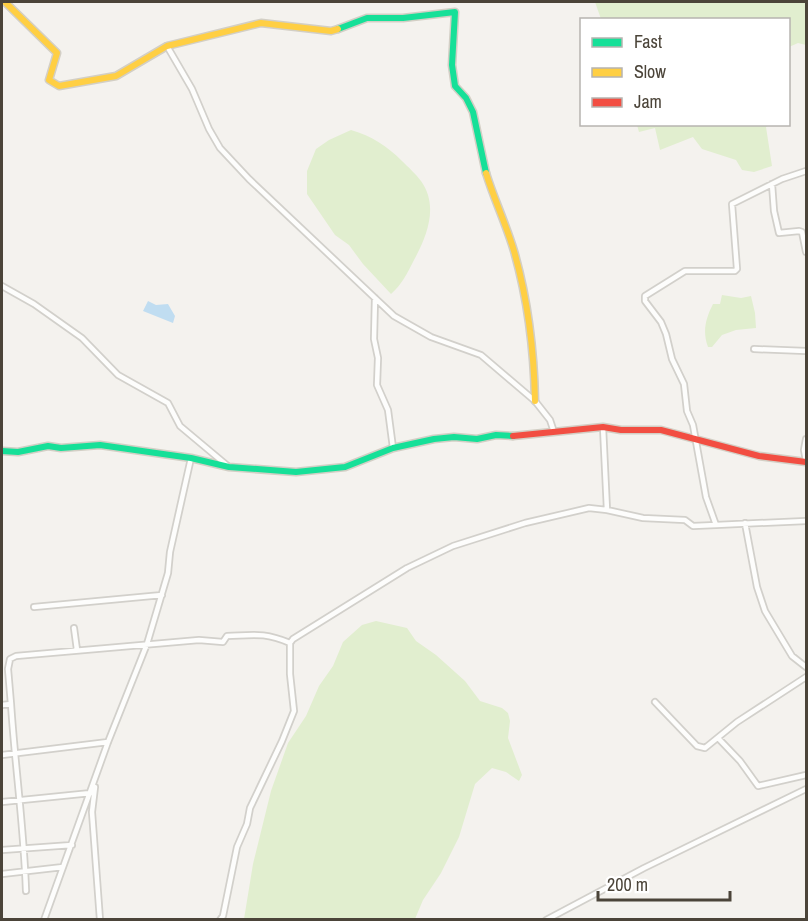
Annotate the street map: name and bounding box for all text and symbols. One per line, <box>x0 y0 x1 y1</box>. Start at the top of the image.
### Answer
legend <box>580 18 790 126</box>
text: Fast <box>634 29 662 54</box>
text: Slow <box>634 59 666 84</box>
text: Jam <box>634 89 662 114</box>
scale bar <box>598 864 730 902</box>
text: 200 m <box>607 872 648 897</box>

